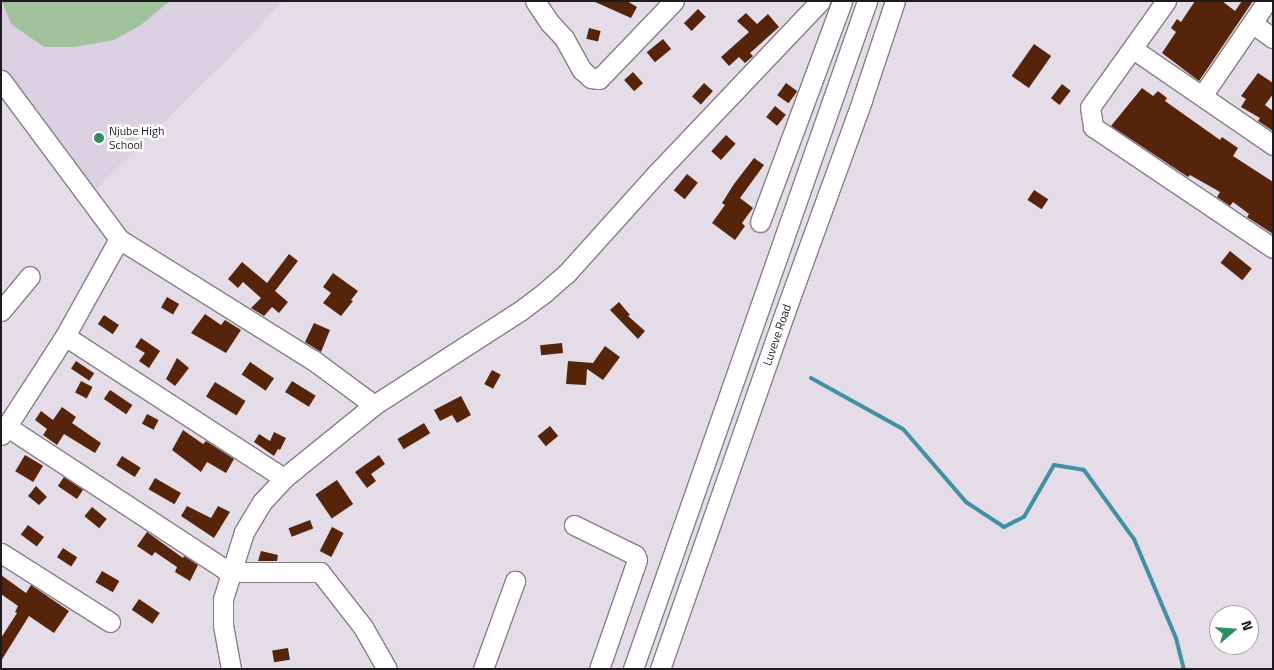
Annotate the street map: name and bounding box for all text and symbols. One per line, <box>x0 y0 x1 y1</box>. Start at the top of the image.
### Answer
place label: Njube High School <box>109 124 164 152</box>
marker: Njube High School <box>93 132 105 144</box>
street label: Luveve Road <box>760 302 794 368</box>
north arrow <box>1209 605 1259 655</box>
text: N <box>1236 618 1259 633</box>

